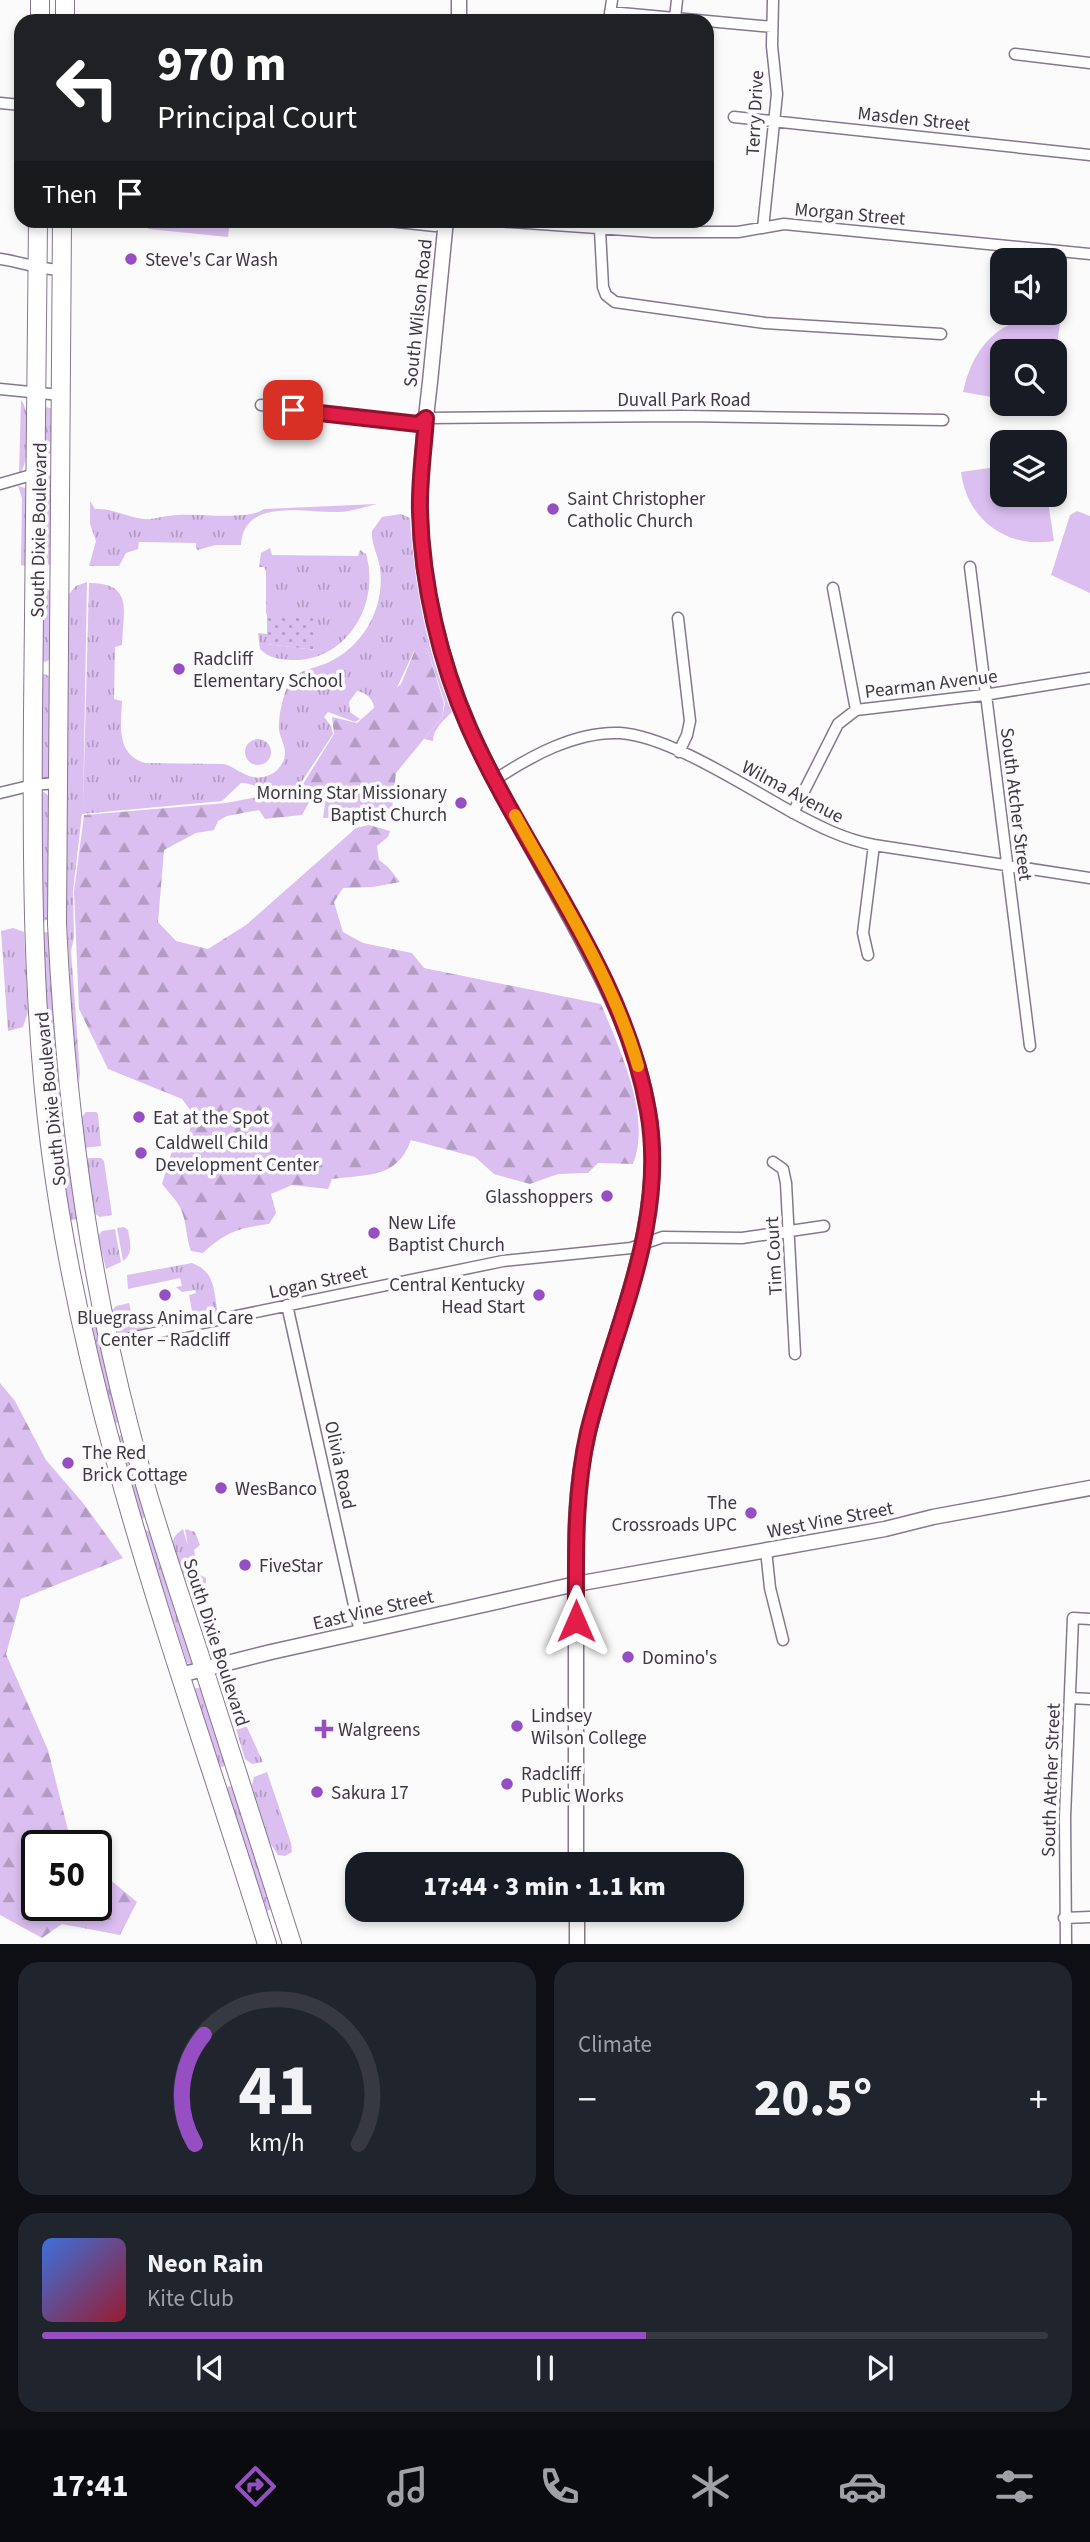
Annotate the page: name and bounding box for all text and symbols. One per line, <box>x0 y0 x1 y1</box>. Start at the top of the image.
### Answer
text: 970 m <box>157 30 286 100</box>
icon: left <box>42 42 133 133</box>
street label: Terry Drive <box>740 69 771 157</box>
text: Principal Court <box>157 95 357 141</box>
street label: Masden Street <box>856 100 972 139</box>
icon: arrive <box>111 175 149 213</box>
text: Then <box>42 176 97 213</box>
street label: Morgan Street <box>793 196 907 233</box>
street label: South Wilson Road <box>397 238 440 389</box>
place label: Steve's Car Wash <box>145 247 278 274</box>
map controls <box>990 248 1067 507</box>
button: sound <box>990 248 1067 325</box>
marker: Steve's Car Wash <box>123 251 139 267</box>
button: search <box>990 339 1067 416</box>
pin <box>263 380 323 440</box>
street label: Duvall Park Road <box>617 387 751 414</box>
icon: arrive <box>274 391 312 429</box>
button: layers <box>990 430 1067 507</box>
street label: South Dixie Boulevard <box>24 442 55 618</box>
place label: Saint Christopher Catholic Church <box>567 486 706 535</box>
marker: Saint Christopher Catholic Church <box>545 501 561 517</box>
place label: Radcliff Elementary School <box>193 646 343 695</box>
marker: Radcliff Elementary School <box>171 661 187 677</box>
street label: Pearman Avenue <box>863 663 999 706</box>
street label: South Atcher Street <box>993 726 1038 883</box>
street label: Wilma Avenue <box>736 754 848 831</box>
place label: Morning Star Missionary Baptist Church <box>256 780 447 829</box>
marker: Morning Star Missionary Baptist Church <box>453 795 469 811</box>
street label: South Dixie Boulevard <box>29 1010 74 1187</box>
place label: Eat at the Spot <box>153 1105 270 1132</box>
marker: Eat at the Spot <box>131 1109 147 1125</box>
place label: Caldwell Child Development Center <box>155 1130 319 1179</box>
marker: Caldwell Child Development Center <box>133 1145 149 1161</box>
place label: Glasshoppers <box>485 1184 593 1211</box>
marker: Glasshoppers <box>599 1188 615 1204</box>
place label: New Life Baptist Church <box>388 1210 505 1259</box>
street label: Tim Court <box>759 1215 790 1296</box>
marker: New Life Baptist Church <box>366 1225 382 1241</box>
street label: Logan Street <box>267 1259 371 1306</box>
place label: Central Kentucky Head Start <box>389 1272 526 1321</box>
marker: Bluegrass Animal Care Center – Radcliff <box>157 1287 173 1303</box>
marker: Central Kentucky Head Start <box>531 1287 547 1303</box>
place label: Bluegrass Animal Care Center – Radcliff <box>77 1305 253 1354</box>
street label: Olivia Road <box>317 1419 362 1512</box>
place label: The Red Brick Cottage <box>82 1440 188 1489</box>
marker: The Red Brick Cottage <box>60 1455 76 1471</box>
place label: WesBanco <box>235 1476 317 1503</box>
marker: WesBanco <box>213 1480 229 1496</box>
place label: The Crossroads UPC <box>611 1490 737 1539</box>
street label: West Vine Street <box>765 1495 896 1546</box>
marker: The Crossroads UPC <box>743 1505 759 1521</box>
place label: FiveStar <box>259 1553 323 1580</box>
street label: South Dixie Boulevard <box>176 1555 255 1730</box>
marker: FiveStar <box>237 1557 253 1573</box>
street label: East Vine Street <box>310 1583 437 1637</box>
position arrow <box>539 1584 613 1658</box>
place label: Domino's <box>642 1645 717 1672</box>
marker: Domino's <box>620 1649 636 1665</box>
street label: South Atcher Street <box>1035 1702 1068 1857</box>
place label: Lindsey Wilson College <box>531 1703 647 1752</box>
place label: Walgreens <box>338 1717 420 1744</box>
marker: Lindsey Wilson College <box>509 1718 525 1734</box>
marker: Walgreens <box>316 1721 332 1737</box>
place label: Radcliff Public Works <box>521 1761 624 1810</box>
marker: Radcliff Public Works <box>499 1776 515 1792</box>
place label: Sakura 17 <box>331 1780 409 1807</box>
marker: Sakura 17 <box>309 1784 325 1800</box>
speed limit sign: 50 <box>21 1830 112 1921</box>
text: 17:44 · 3 min · 1.1 km <box>423 1868 666 1905</box>
text: Climate <box>578 2028 652 2061</box>
text: 41 <box>239 2040 315 2144</box>
text: 20.5° <box>754 2062 872 2136</box>
text: − <box>578 2073 597 2127</box>
text: + <box>1029 2073 1048 2127</box>
text: km/h <box>249 2125 305 2161</box>
text: Neon Rain <box>147 2245 264 2282</box>
text: Kite Club <box>147 2282 234 2315</box>
icon: previous <box>191 2349 229 2387</box>
icon: pause <box>526 2349 564 2387</box>
icon: next <box>861 2349 899 2387</box>
icon: directions <box>231 2462 280 2511</box>
icon: music <box>383 2462 432 2511</box>
icon: phone <box>535 2462 584 2511</box>
icon: climate <box>686 2462 735 2511</box>
icon: car <box>838 2462 887 2511</box>
icon: filters <box>990 2462 1039 2511</box>
text: 17:41 <box>51 2463 129 2509</box>

